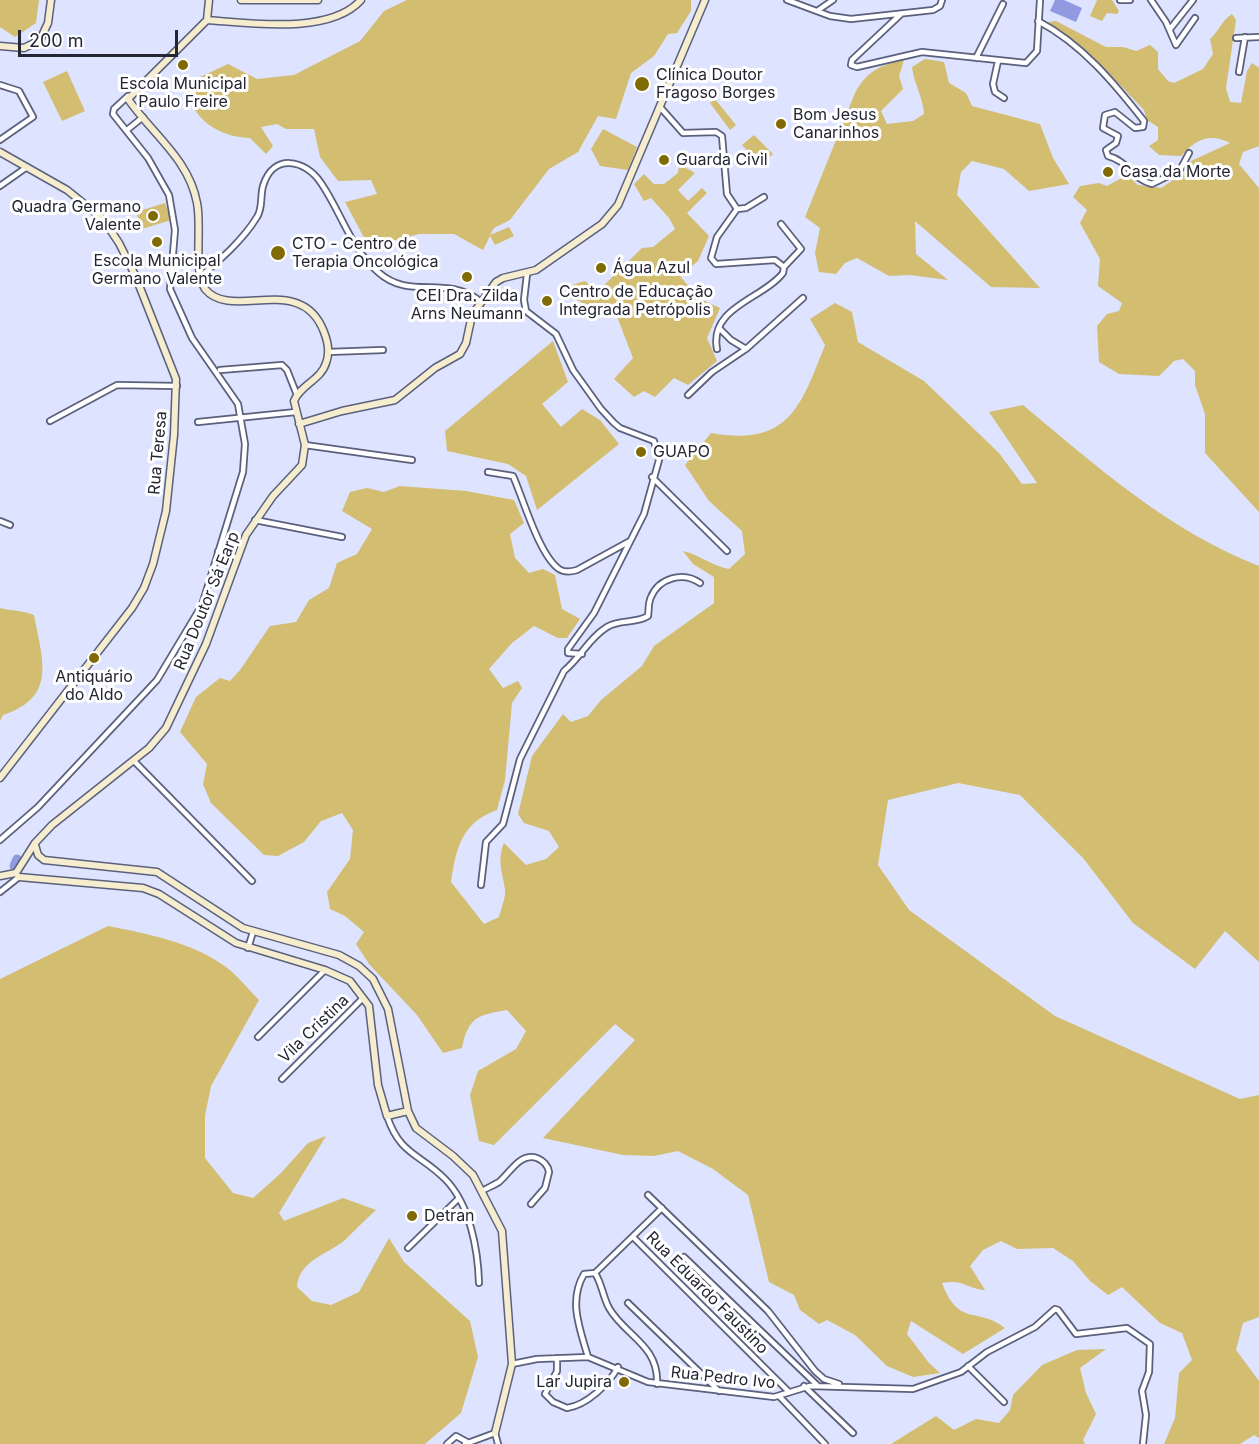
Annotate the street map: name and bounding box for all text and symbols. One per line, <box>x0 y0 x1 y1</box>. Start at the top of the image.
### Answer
scale bar <box>21 18 182 56</box>
text: 200 m <box>29 30 84 51</box>
marker: Escola Municipal Paulo Freire <box>176 58 190 72</box>
place label: Clínica Doutor Fragoso Borges <box>656 65 775 103</box>
place label: Escola Municipal Paulo Freire <box>119 74 247 112</box>
marker: Clínica Doutor Fragoso Borges <box>633 75 651 93</box>
place label: Bom Jesus Canarinhos <box>793 105 879 143</box>
marker: Bom Jesus Canarinhos <box>774 117 788 131</box>
place label: Guarda Civil <box>676 150 768 170</box>
marker: Guarda Civil <box>657 153 671 167</box>
place label: Casa da Morte <box>1120 162 1231 182</box>
marker: Casa da Morte <box>1101 165 1115 179</box>
place label: Quadra Germano Valente <box>11 197 141 235</box>
marker: Quadra Germano Valente <box>146 209 160 223</box>
place label: CTO - Centro de Terapia Oncológica <box>292 234 438 272</box>
marker: Escola Municipal Germano Valente <box>150 235 164 249</box>
marker: CTO - Centro de Terapia Oncológica <box>269 244 287 262</box>
place label: Escola Municipal Germano Valente <box>92 251 222 289</box>
place label: Água Azul <box>613 258 690 278</box>
marker: Água Azul <box>594 261 608 275</box>
marker: CEI Dra. Zilda Arns Neumann <box>460 270 474 284</box>
place label: Centro de Educação Integrada Petrópolis <box>559 282 713 320</box>
place label: CEI Dra. Zilda Arns Neumann <box>411 286 523 324</box>
marker: Centro de Educação Integrada Petrópolis <box>540 294 554 308</box>
street label: Rua Teresa <box>145 410 171 496</box>
place label: GUAPO <box>653 442 710 462</box>
marker: GUAPO <box>634 445 648 459</box>
street label: Rua Doutor Sá Earp <box>170 529 244 673</box>
marker: Antiquário do Aldo <box>87 651 101 665</box>
place label: Antiquário do Aldo <box>55 667 133 705</box>
street label: Vila Cristina <box>275 991 353 1067</box>
place label: Detran <box>424 1206 475 1226</box>
marker: Detran <box>405 1209 419 1223</box>
street label: Rua Eduardo Faustino <box>642 1228 772 1358</box>
street label: Rua Pedro Ivo <box>670 1363 776 1393</box>
place label: Lar Jupira <box>536 1372 612 1392</box>
marker: Lar Jupira <box>617 1375 631 1389</box>

